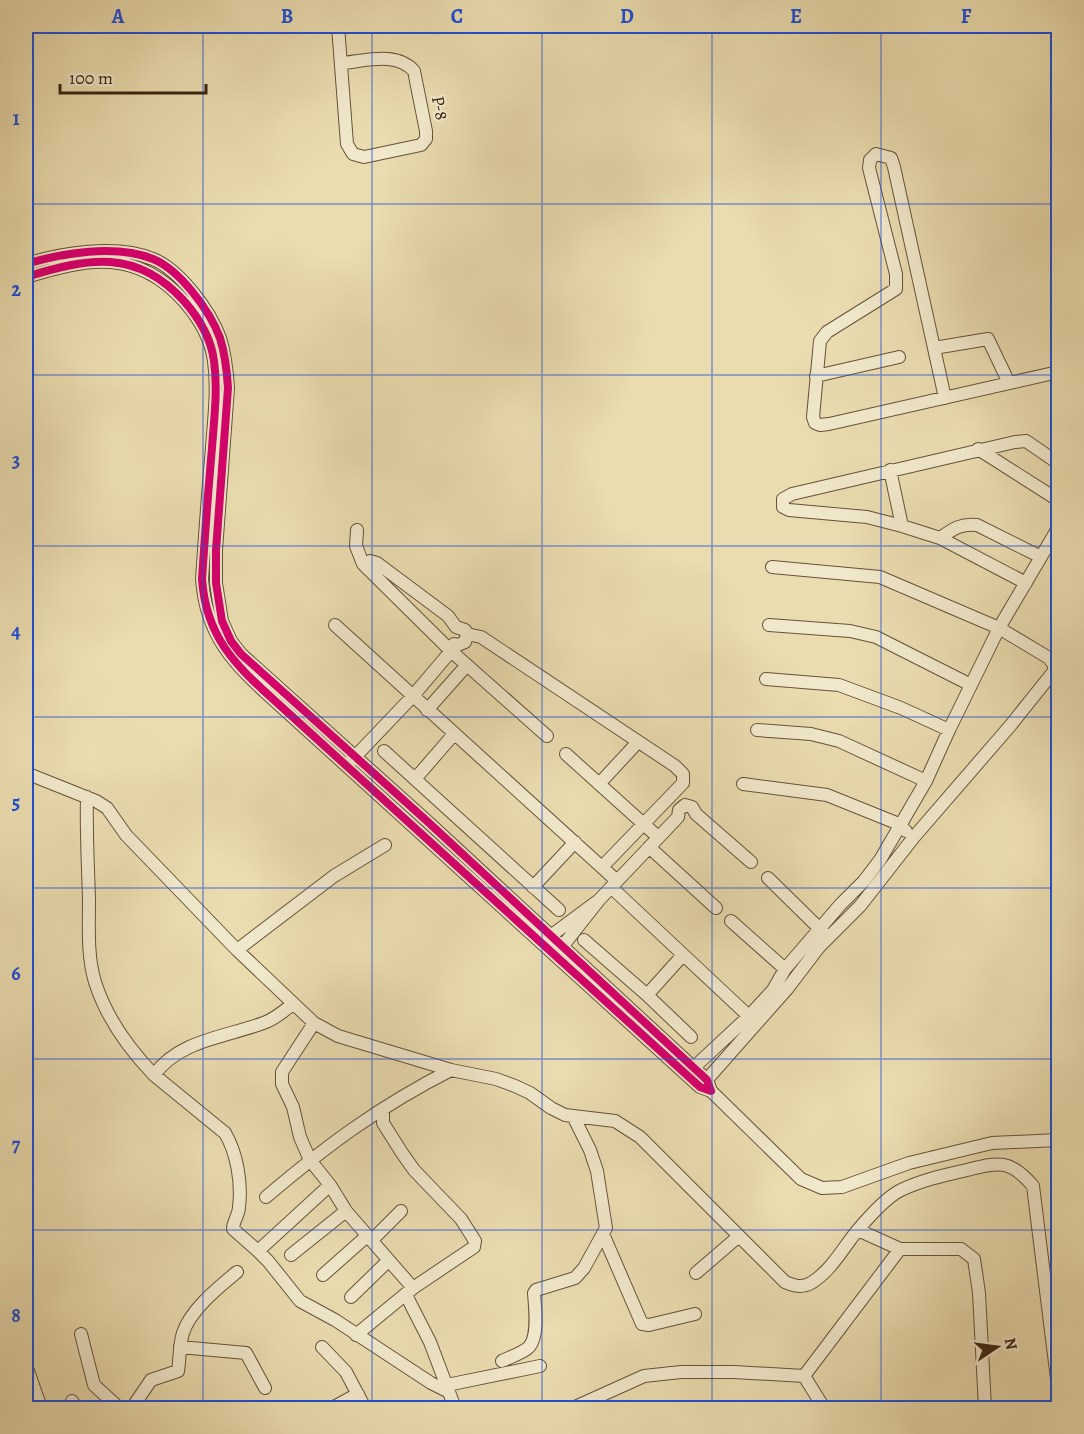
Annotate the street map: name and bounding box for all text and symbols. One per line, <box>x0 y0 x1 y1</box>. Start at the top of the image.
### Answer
text: A <box>111 3 125 30</box>
text: B <box>281 3 293 30</box>
text: C <box>451 3 463 30</box>
text: D <box>620 3 634 30</box>
text: E <box>790 3 802 30</box>
text: F <box>961 3 972 30</box>
scale bar <box>60 57 206 95</box>
text: 100 m <box>69 66 113 90</box>
street label: P-8 <box>426 94 454 122</box>
text: 1 <box>12 105 20 132</box>
text: 2 <box>11 276 21 303</box>
text: 3 <box>12 447 20 474</box>
text: 4 <box>11 618 21 645</box>
text: 5 <box>12 789 20 816</box>
text: 6 <box>11 960 21 987</box>
text: 7 <box>12 1131 21 1158</box>
text: 8 <box>11 1302 21 1329</box>
north arrow <box>967 1317 1027 1377</box>
text: N <box>999 1336 1023 1352</box>

